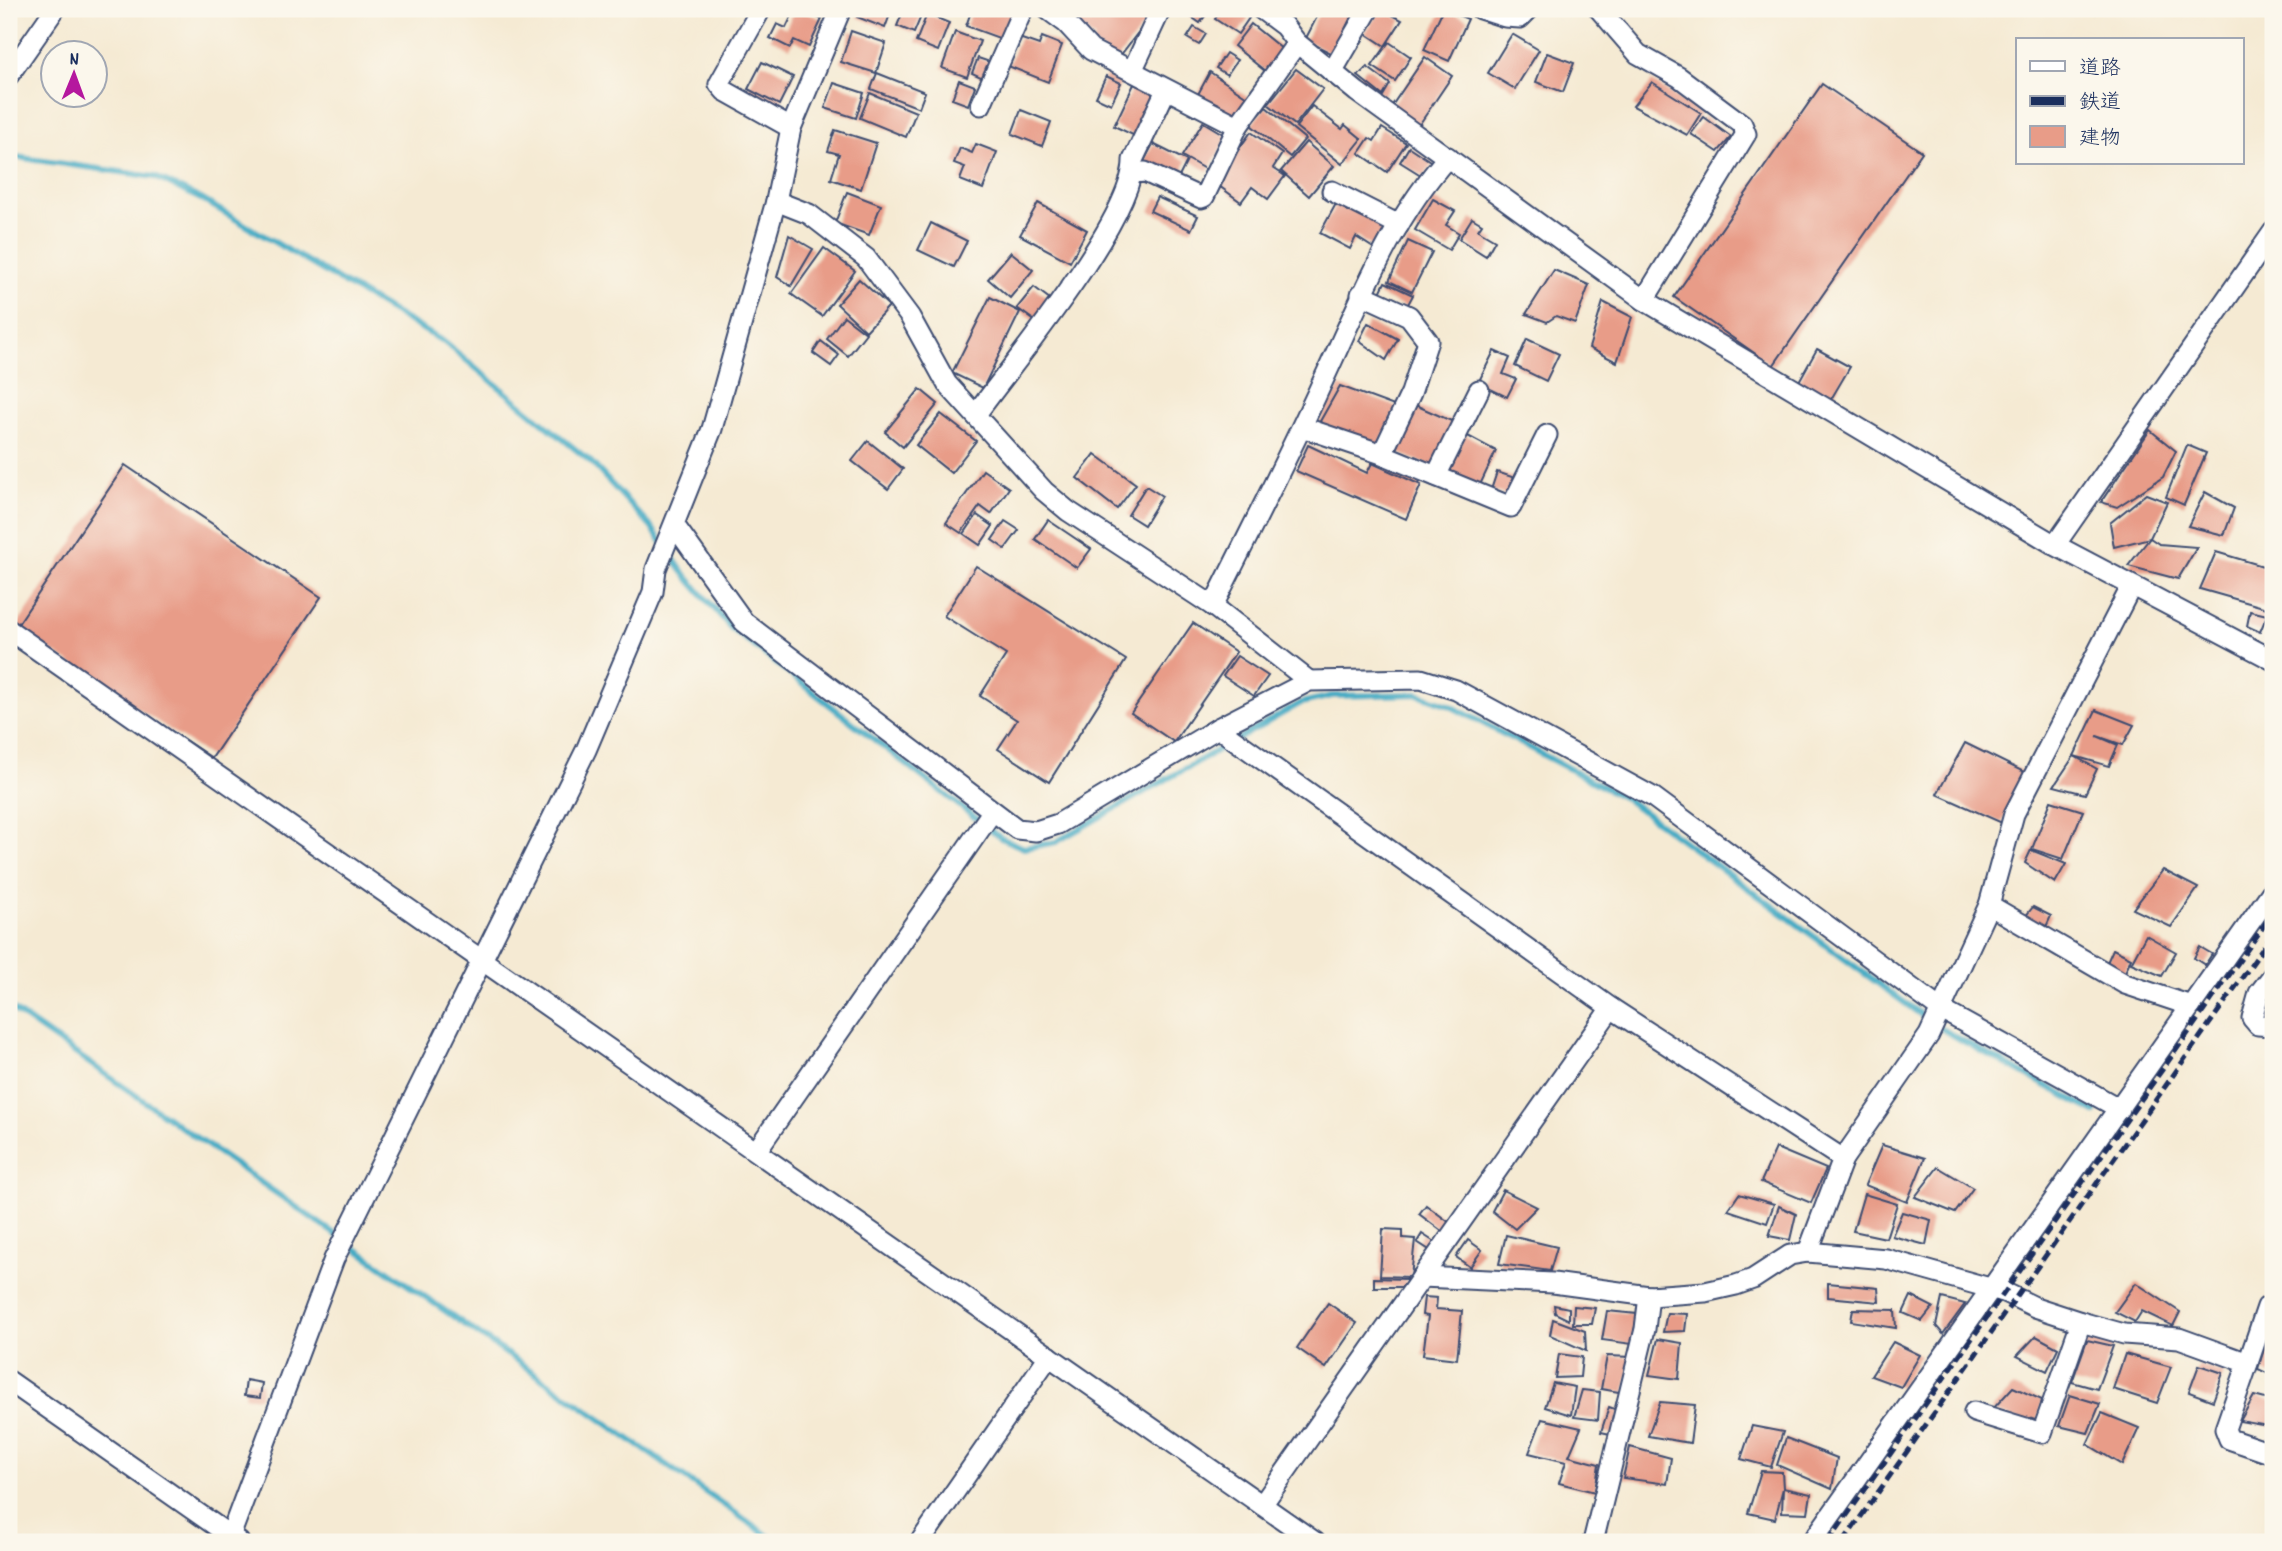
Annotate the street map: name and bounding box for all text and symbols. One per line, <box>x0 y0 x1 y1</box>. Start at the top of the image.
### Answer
north arrow <box>38 38 108 108</box>
legend <box>2016 38 2244 164</box>
text: N <box>69 47 79 74</box>
text: 道路 <box>2079 55 2121 85</box>
text: 鉄道 <box>2079 89 2121 119</box>
text: 建物 <box>2079 125 2121 155</box>

